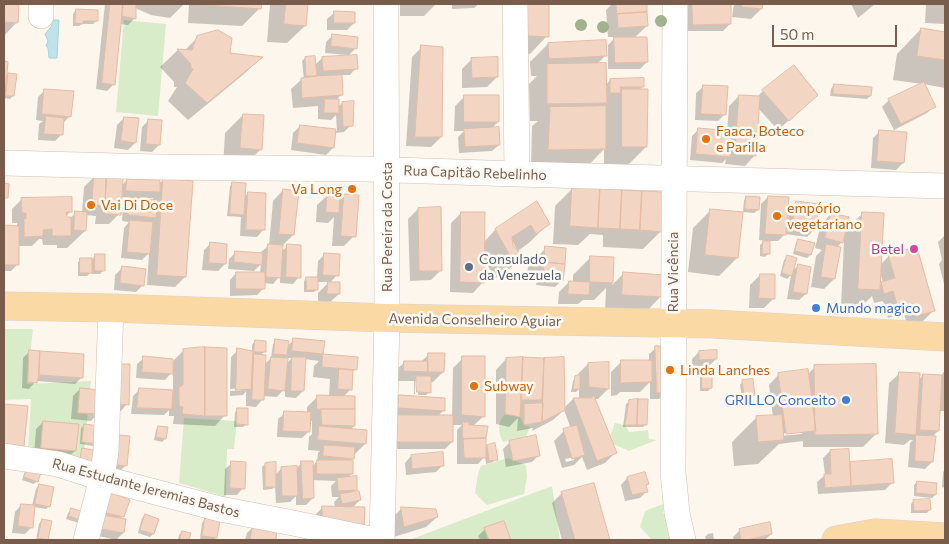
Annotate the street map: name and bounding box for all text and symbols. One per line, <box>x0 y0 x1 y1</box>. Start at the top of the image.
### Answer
scale bar <box>774 15 899 47</box>
text: 50 m <box>780 25 814 43</box>
place label: Faaca, Boteco e Parilla <box>716 123 804 156</box>
marker: Faaca, Boteco e Parilla <box>700 133 712 145</box>
street label: Rua Pereira da Costa <box>379 162 395 292</box>
street label: Rua Capitão Rebelinho <box>403 162 547 184</box>
place label: Va Long <box>291 181 342 197</box>
marker: Va Long <box>346 183 358 195</box>
place label: Vai Di Doce <box>101 197 173 213</box>
marker: Vai Di Doce <box>85 199 97 211</box>
place label: empório vegetariano <box>787 200 862 232</box>
marker: empório vegetariano <box>771 210 783 222</box>
street label: Rua Vicência <box>665 232 681 312</box>
place label: Betel <box>871 241 904 257</box>
marker: Betel <box>908 243 920 255</box>
place label: Consulado da Venezuela <box>479 251 562 284</box>
marker: Consulado da Venezuela <box>463 261 475 273</box>
place label: Mundo magico <box>826 300 920 316</box>
marker: Mundo magico <box>810 302 822 314</box>
street label: Avenida Conselheiro Aguiar <box>388 310 562 330</box>
place label: Linda Lanches <box>680 362 770 378</box>
marker: Linda Lanches <box>664 364 676 376</box>
place label: Subway <box>484 378 534 394</box>
marker: Subway <box>468 380 480 392</box>
place label: GRILLO Conceito <box>725 392 836 408</box>
marker: GRILLO Conceito <box>840 394 852 406</box>
street label: Rua Estudante Jeremias Bastos <box>50 455 242 521</box>

